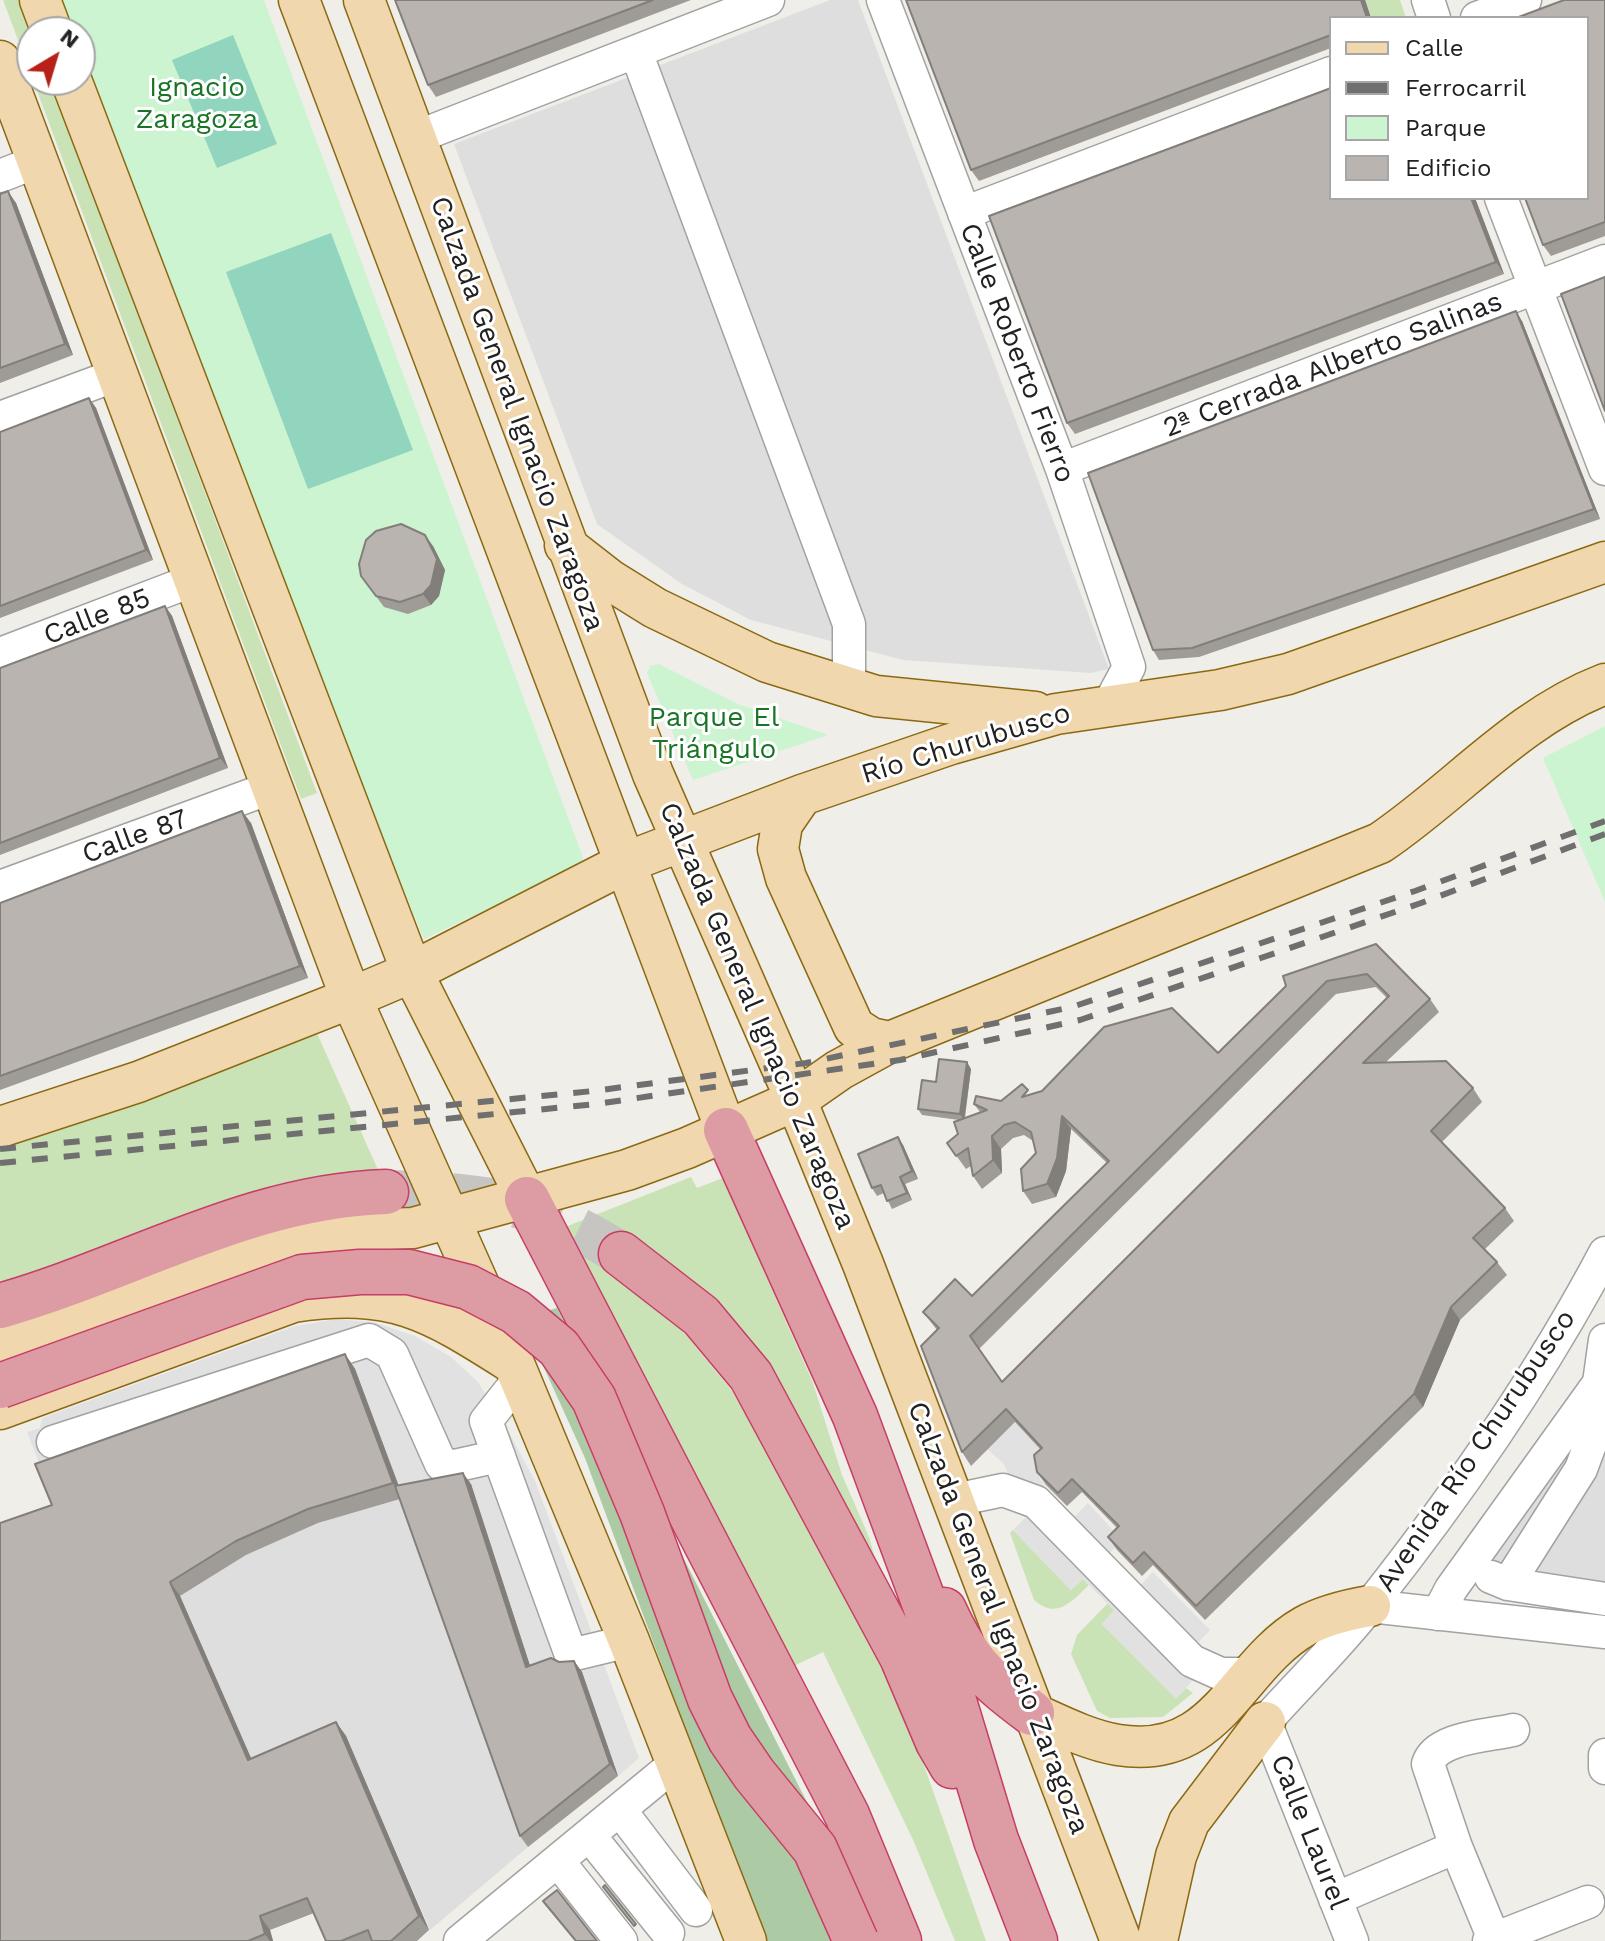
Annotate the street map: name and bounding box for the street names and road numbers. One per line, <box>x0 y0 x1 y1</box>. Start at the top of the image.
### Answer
street label: Calzada General Ignacio Zaragoza <box>422 192 612 636</box>
street label: Calle Roberto Fierro <box>952 219 1082 487</box>
street label: 2ª Cerrada Alberto Salinas <box>1159 285 1507 445</box>
street label: Calle 85 <box>39 581 155 653</box>
street label: Río Churubusco <box>857 696 1075 792</box>
street label: Calzada General Ignacio Zaragoza <box>652 798 862 1234</box>
street label: Calle 87 <box>78 802 192 872</box>
street label: Avenida Río Churubusco <box>1369 1304 1583 1598</box>
street label: Calzada General Ignacio Zaragoza <box>900 1397 1096 1839</box>
street label: Calle Laurel <box>1263 1750 1355 1914</box>

